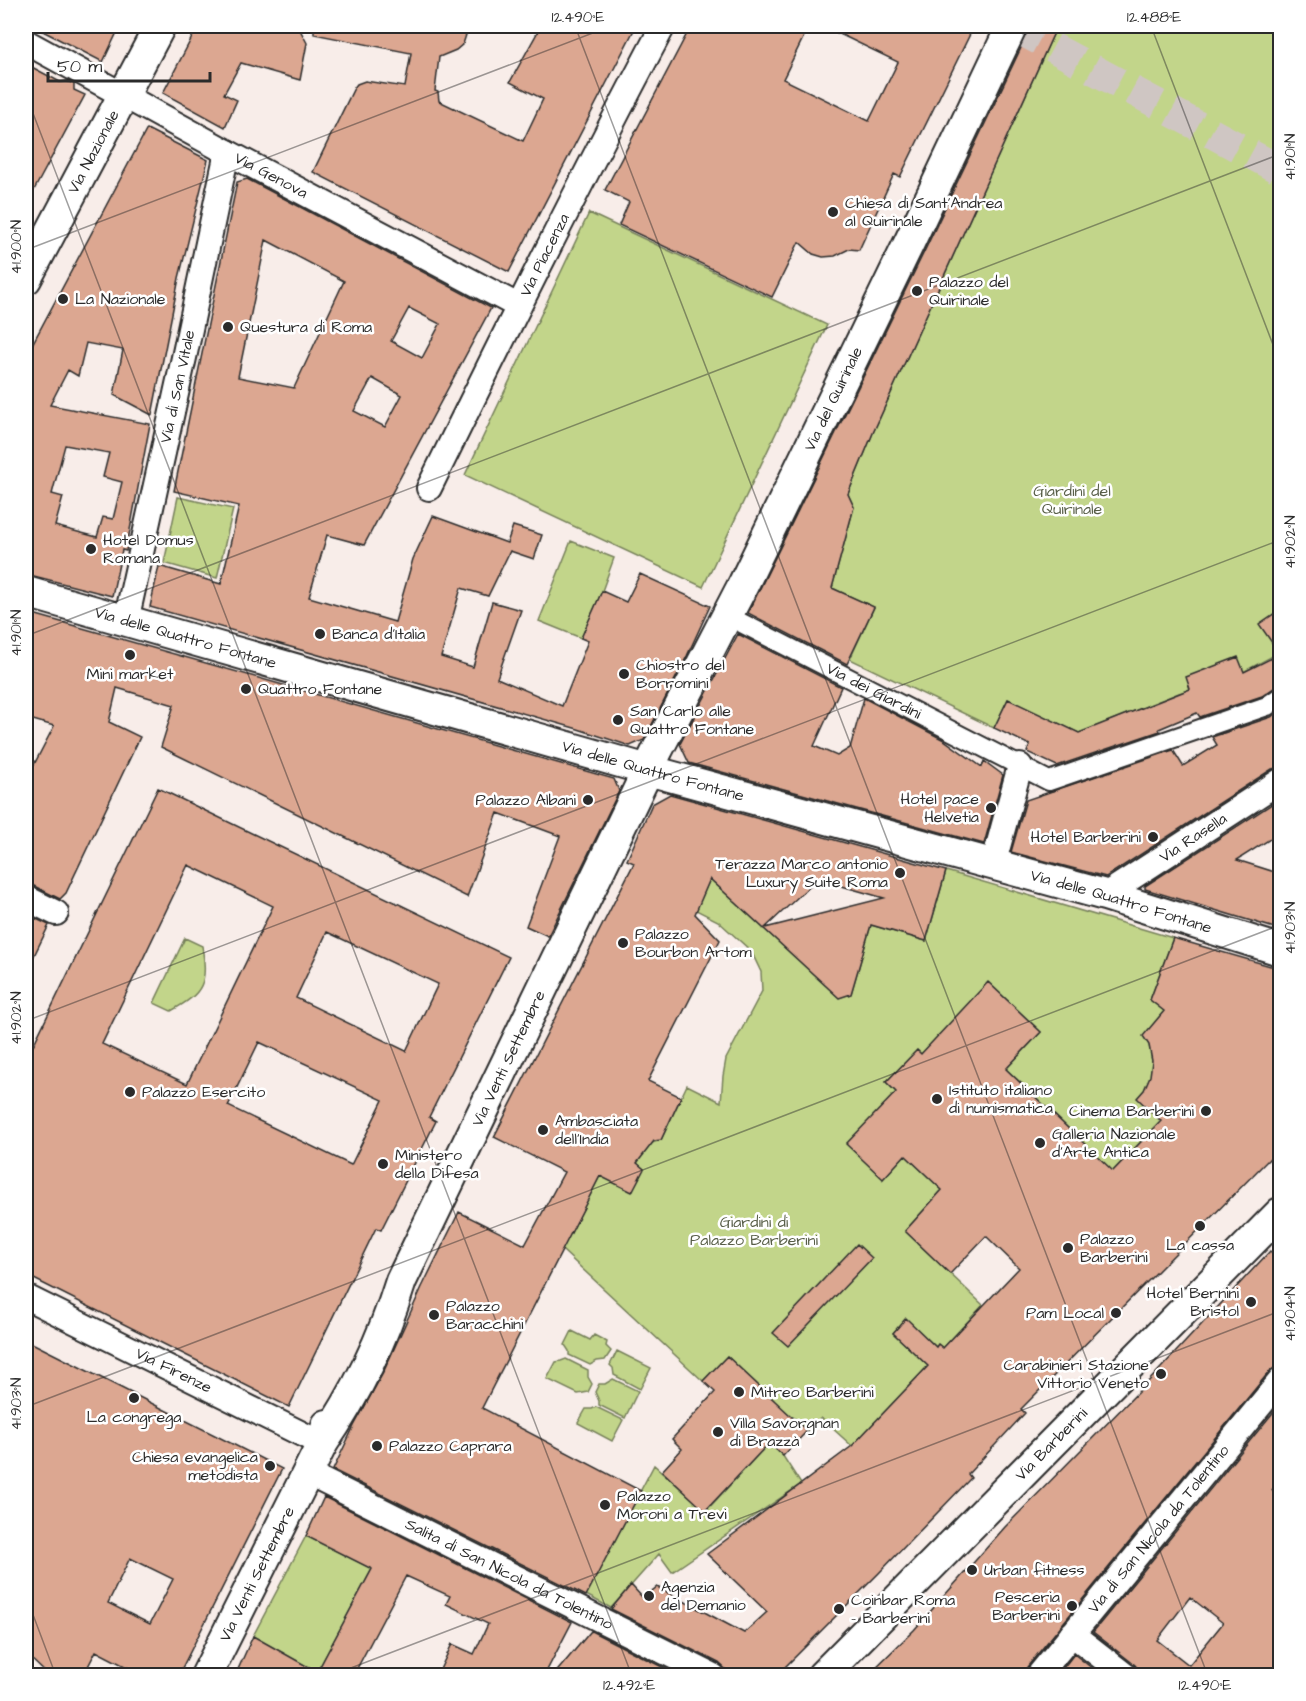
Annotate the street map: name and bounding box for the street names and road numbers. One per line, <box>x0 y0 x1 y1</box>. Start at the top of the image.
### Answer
street label: Via Nazionale <box>62 106 125 197</box>
street label: Via Genova <box>231 147 312 204</box>
street label: Via Piacenza <box>514 210 575 300</box>
street label: Via di San Vitale <box>154 328 201 445</box>
street label: Via del Quirinale <box>799 343 868 455</box>
street label: Via delle Quattro Fontane <box>92 601 279 674</box>
street label: Via dei Giardini <box>822 657 926 725</box>
street label: Via delle Quattro Fontane <box>559 735 747 807</box>
street label: Via Rasella <box>1155 808 1231 868</box>
street label: Via delle Quattro Fontane <box>1028 864 1215 939</box>
street label: Via Venti Settembre <box>466 987 551 1130</box>
street label: Via Firenze <box>132 1342 216 1399</box>
street label: Via Barberini <box>1010 1402 1093 1486</box>
street label: Via di San Nicola da Tolentino <box>1083 1440 1234 1618</box>
street label: Via Venti Settembre <box>214 1502 300 1645</box>
street label: Salita di San Nicola da Tolentino <box>402 1513 617 1635</box>

